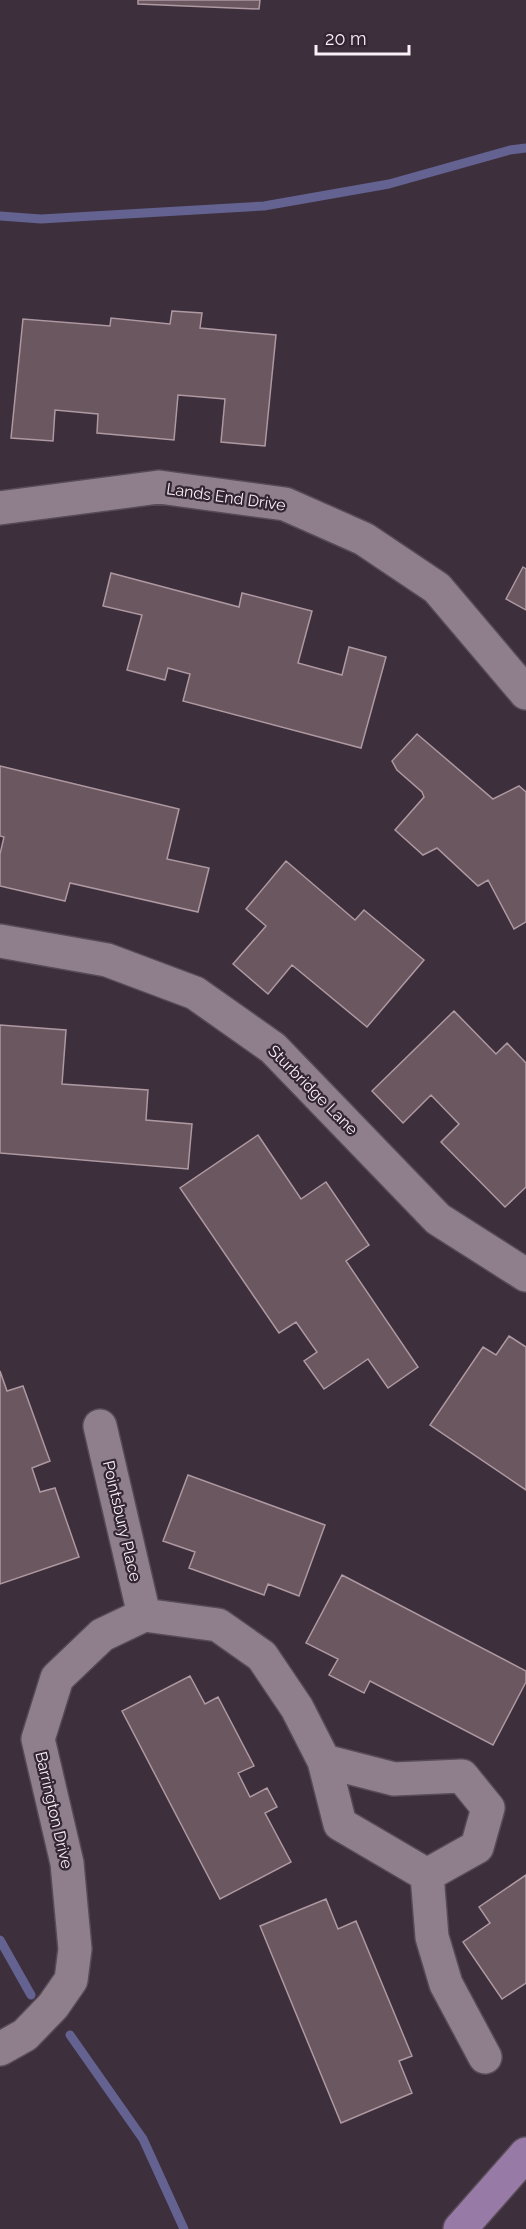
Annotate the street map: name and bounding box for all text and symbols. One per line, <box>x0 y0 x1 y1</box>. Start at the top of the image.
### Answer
scale bar <box>316 18 409 56</box>
text: 20 m <box>325 28 367 49</box>
street label: Lands End Drive <box>165 479 287 515</box>
street label: Sturbridge Lane <box>264 1041 362 1139</box>
street label: Pointsbury Place <box>99 1459 145 1583</box>
street label: Barrington Drive <box>31 1750 77 1870</box>

